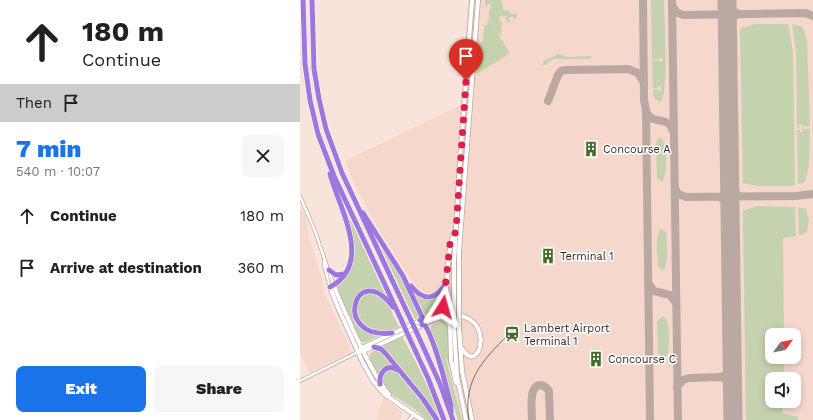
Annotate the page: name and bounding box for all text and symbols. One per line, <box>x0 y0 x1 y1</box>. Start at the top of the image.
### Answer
text: 180 m <box>82 15 164 48</box>
icon: ahead <box>16 16 68 68</box>
pin <box>449 39 483 80</box>
icon: arrive <box>455 45 477 67</box>
text: Continue <box>82 49 161 70</box>
icon: arrive <box>60 92 82 114</box>
text: Then <box>16 94 52 112</box>
text: 7 min <box>16 135 81 163</box>
button: close <box>242 135 284 177</box>
building icon: Concourse A <box>582 140 600 158</box>
place label: Concourse A <box>603 143 670 156</box>
text: 540 m · 10:07 <box>16 164 100 179</box>
icon: ahead <box>16 205 38 227</box>
text: Continue <box>50 207 117 225</box>
text: 180 m <box>240 207 284 225</box>
building icon: Terminal 1 <box>539 247 557 265</box>
place label: Terminal 1 <box>560 250 614 263</box>
icon: arrive <box>16 257 38 279</box>
text: Arrive at destination <box>50 259 202 277</box>
text: 360 m <box>237 259 284 277</box>
position arrow <box>422 286 464 328</box>
place label: Lambert Airport Terminal 1 <box>524 322 610 348</box>
station icon: Lambert Airport Terminal 1 <box>503 325 521 343</box>
north arrow <box>765 328 801 364</box>
map controls <box>765 328 801 408</box>
building icon: Concourse C <box>587 350 605 368</box>
place label: Concourse C <box>608 353 677 366</box>
button: Exit <box>16 366 146 412</box>
button: Share <box>154 366 284 412</box>
button: sound <box>765 372 801 408</box>

